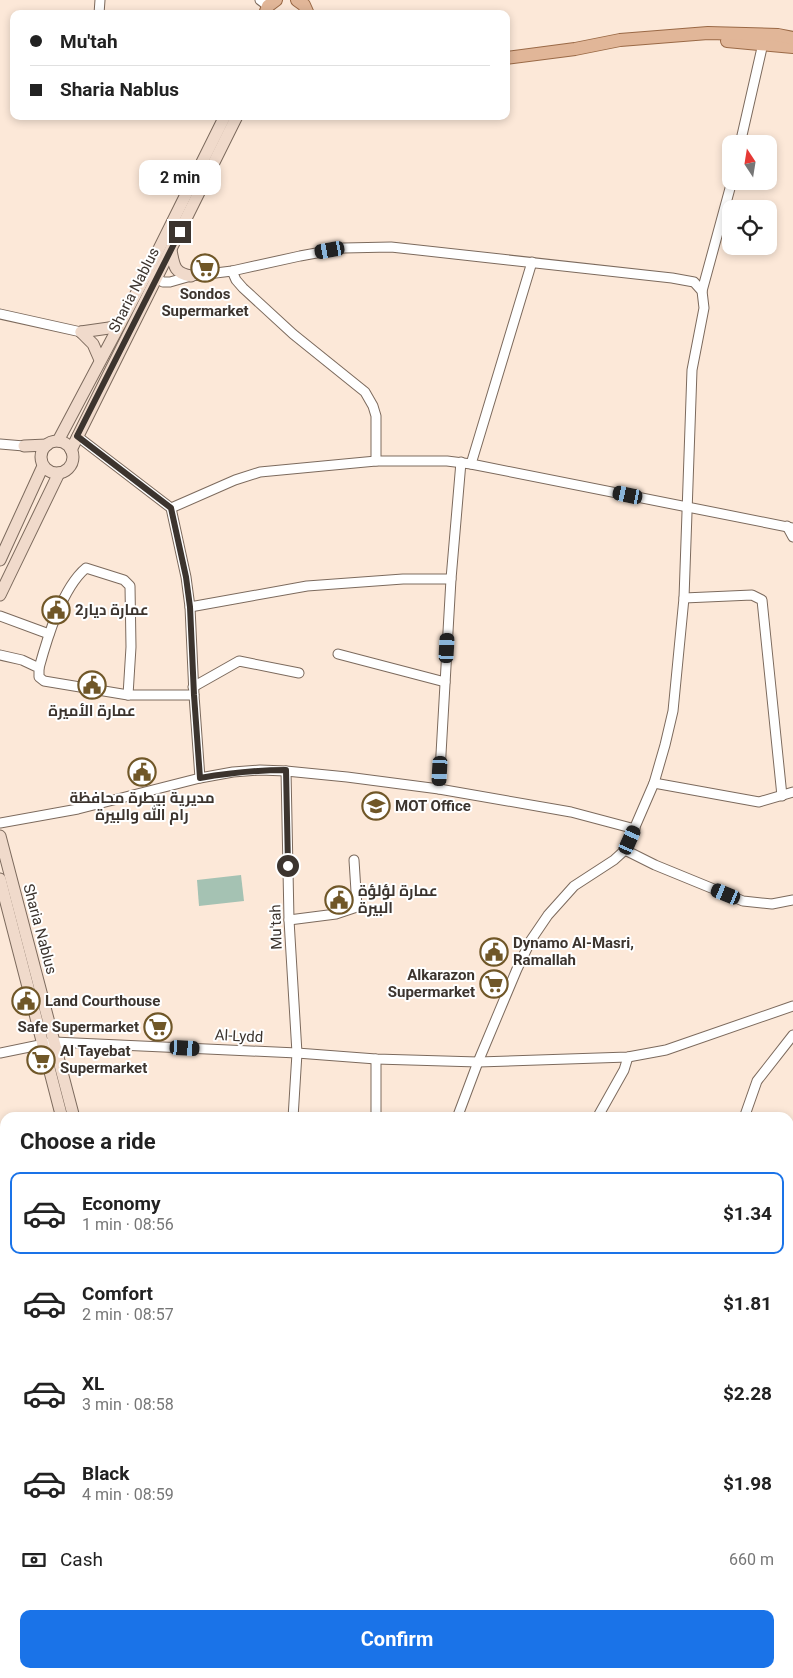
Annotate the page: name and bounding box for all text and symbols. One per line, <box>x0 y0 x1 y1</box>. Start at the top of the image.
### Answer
text: Mu'tah <box>60 30 118 53</box>
text: Sharia Nablus <box>60 78 179 101</box>
north arrow <box>722 135 778 190</box>
map controls <box>722 135 777 255</box>
callout: 2 min <box>139 160 221 194</box>
text: 2 min <box>160 168 200 187</box>
button: locate <box>722 200 777 255</box>
route end <box>169 221 191 243</box>
car <box>313 240 346 260</box>
street label: Sharia Nablus <box>105 245 163 335</box>
supermarket icon: Sondos Supermarket <box>190 253 220 283</box>
place label: Sondos Supermarket <box>161 285 249 320</box>
car <box>611 485 644 505</box>
public building icon: عمارة ديار2 <box>41 595 71 625</box>
place label: عمارة ديار2 <box>75 601 149 619</box>
car <box>438 633 455 663</box>
public building icon: عمارة الأميرة <box>77 670 107 700</box>
place label: عمارة الأميرة <box>48 702 136 720</box>
car <box>431 756 448 786</box>
public building icon: مديرية بيطرة محافظة رام الله والبيرة <box>127 757 157 787</box>
place label: مديرية بيطرة محافظة رام الله والبيرة <box>69 789 215 825</box>
school or university icon: MOT Office <box>361 791 391 821</box>
place label: MOT Office <box>395 797 471 815</box>
car <box>617 823 642 857</box>
route start <box>277 855 299 877</box>
car <box>709 881 742 907</box>
street label: Sharia Nablus <box>19 882 61 976</box>
place label: عمارة لؤلؤة البيرة <box>358 882 438 917</box>
public building icon: عمارة لؤلؤة البيرة <box>324 885 354 915</box>
street label: Mu'tah <box>266 904 286 950</box>
place label: Dynamo Al-Masri, Ramallah <box>513 934 634 969</box>
public building icon: Dynamo Al-Masri, Ramallah <box>479 937 509 967</box>
place label: Alkarazon Supermarket <box>388 966 475 1001</box>
supermarket icon: Alkarazon Supermarket <box>479 969 509 999</box>
public building icon: Land Courthouse <box>11 986 41 1016</box>
place label: Land Courthouse <box>45 992 160 1010</box>
supermarket icon: Safe Supermarket <box>143 1012 173 1042</box>
place label: Safe Supermarket <box>17 1018 139 1036</box>
street label: Al-Lydd <box>214 1026 264 1046</box>
car <box>169 1040 200 1056</box>
place label: Al Tayebat Supermarket <box>60 1042 147 1077</box>
supermarket icon: Al Tayebat Supermarket <box>26 1045 56 1075</box>
text: Choose a ride <box>20 1129 156 1154</box>
icon: car <box>22 1191 67 1236</box>
text: Economy <box>82 1192 161 1215</box>
text: $1.34 <box>723 1202 772 1225</box>
text: 1 min · 08:56 <box>82 1215 174 1234</box>
icon: car <box>22 1281 67 1326</box>
text: Comfort <box>82 1282 153 1305</box>
text: $1.81 <box>723 1292 772 1315</box>
text: 2 min · 08:57 <box>82 1305 174 1324</box>
icon: car <box>22 1371 67 1416</box>
text: XL <box>82 1372 104 1395</box>
text: $2.28 <box>723 1382 772 1405</box>
text: 3 min · 08:58 <box>82 1395 174 1414</box>
icon: car <box>22 1461 67 1506</box>
text: Black <box>82 1462 129 1485</box>
text: $1.98 <box>723 1472 772 1495</box>
text: 4 min · 08:59 <box>82 1485 174 1504</box>
icon: cash <box>20 1546 48 1574</box>
text: Cash <box>60 1548 103 1571</box>
text: 660 m <box>729 1550 774 1569</box>
button: Confirm <box>20 1610 774 1668</box>

